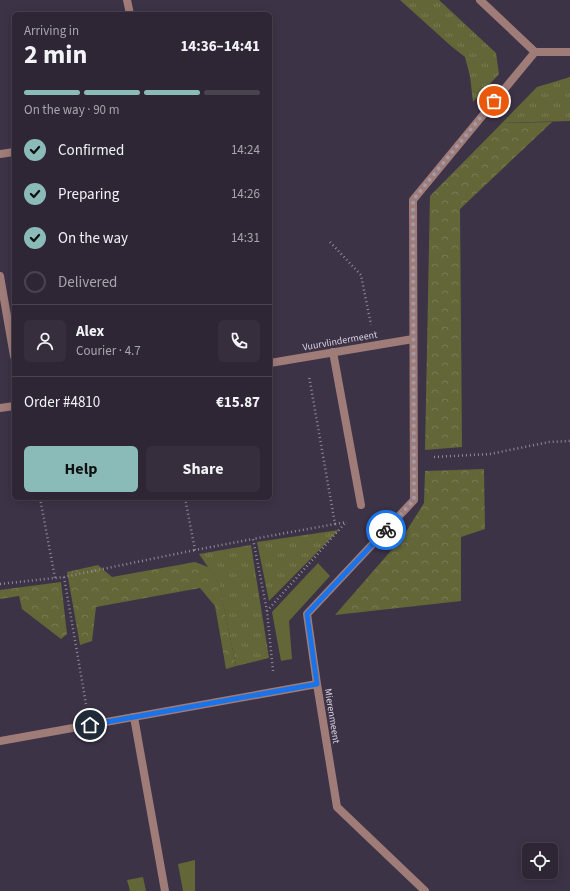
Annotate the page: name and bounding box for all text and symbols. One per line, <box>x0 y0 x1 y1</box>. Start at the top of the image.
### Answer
text: Arriving in <box>24 22 79 40</box>
text: 2 min <box>24 36 87 73</box>
text: 14:36–14:41 <box>180 36 260 57</box>
pin <box>477 84 511 118</box>
icon: bag <box>483 90 505 112</box>
text: On the way · 90 m <box>24 101 119 119</box>
icon: check <box>24 139 46 161</box>
text: Confirmed <box>58 140 124 161</box>
text: 14:24 <box>231 141 260 159</box>
icon: check <box>24 183 46 205</box>
text: Preparing <box>58 184 119 205</box>
text: 14:26 <box>231 185 260 203</box>
icon: check <box>24 227 46 249</box>
text: On the way <box>58 228 128 249</box>
text: 14:31 <box>231 229 260 247</box>
text: Delivered <box>58 272 117 293</box>
button: person <box>24 320 66 362</box>
button: phone <box>218 320 260 362</box>
text: Alex <box>76 321 104 342</box>
street label: Vuurvlindermeent <box>302 327 379 354</box>
text: Courier · 4.7 <box>76 342 141 360</box>
text: Order #4810 <box>24 392 100 413</box>
text: €15.87 <box>216 392 260 413</box>
button: Help <box>24 446 138 492</box>
button: Share <box>146 446 260 492</box>
courier <box>366 510 406 550</box>
icon: bike <box>375 519 397 541</box>
street label: Mierenmeent <box>321 687 343 745</box>
pin <box>73 708 107 742</box>
icon: home <box>79 714 101 736</box>
map controls <box>522 843 558 879</box>
button: locate <box>522 843 558 879</box>

